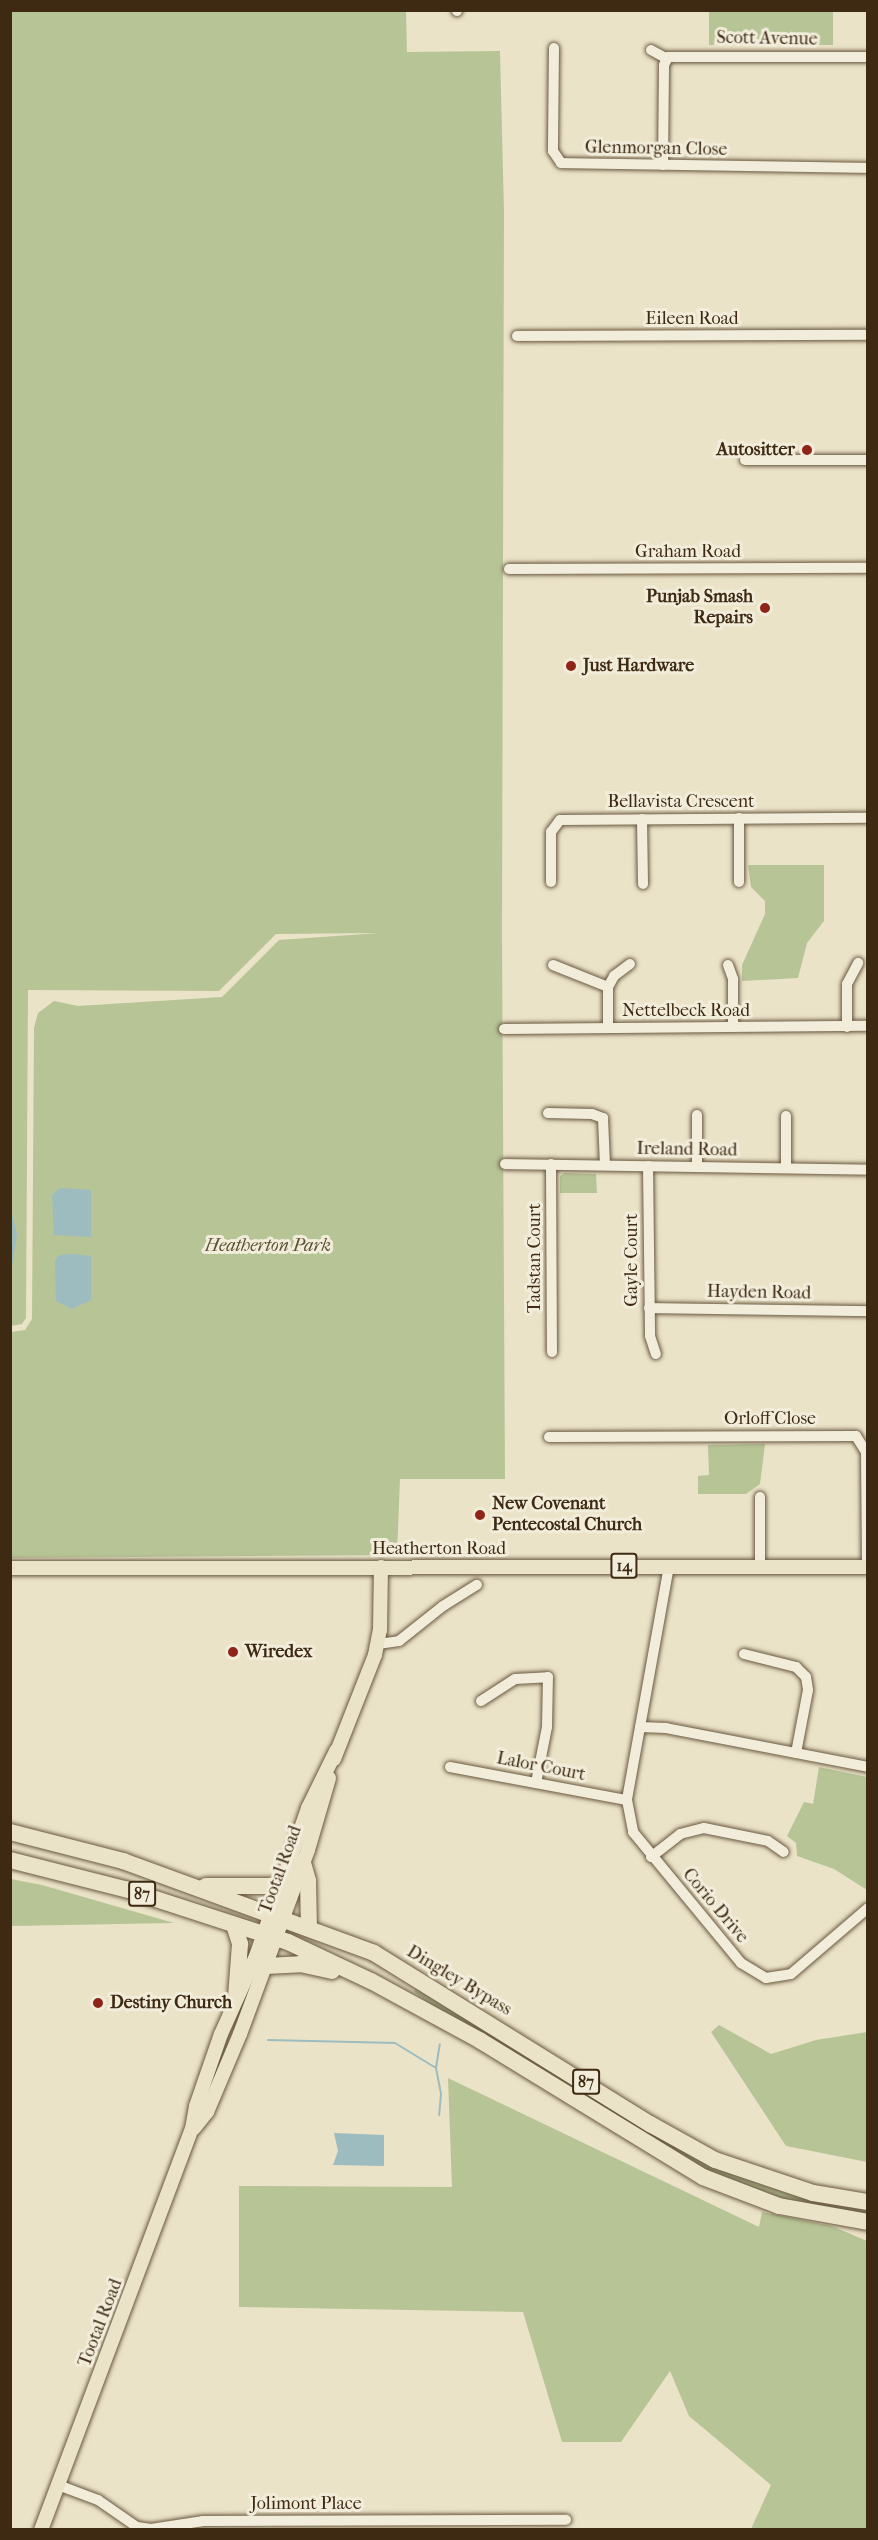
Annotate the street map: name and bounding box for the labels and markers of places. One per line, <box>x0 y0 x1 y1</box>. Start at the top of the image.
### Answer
place label: Autositter <box>717 439 795 461</box>
marker: Autositter <box>800 443 814 457</box>
place label: Punjab Smash Repairs <box>646 587 753 630</box>
marker: Punjab Smash Repairs <box>758 601 772 615</box>
place label: Just Hardware <box>583 655 694 677</box>
marker: Just Hardware <box>564 659 578 673</box>
place label: New Covenant Pentecostal Church <box>492 1494 642 1537</box>
marker: New Covenant Pentecostal Church <box>473 1508 487 1522</box>
place label: Wiredex <box>245 1641 312 1663</box>
marker: Wiredex <box>226 1645 240 1659</box>
place label: Destiny Church <box>110 1992 232 2014</box>
marker: Destiny Church <box>91 1996 105 2010</box>

